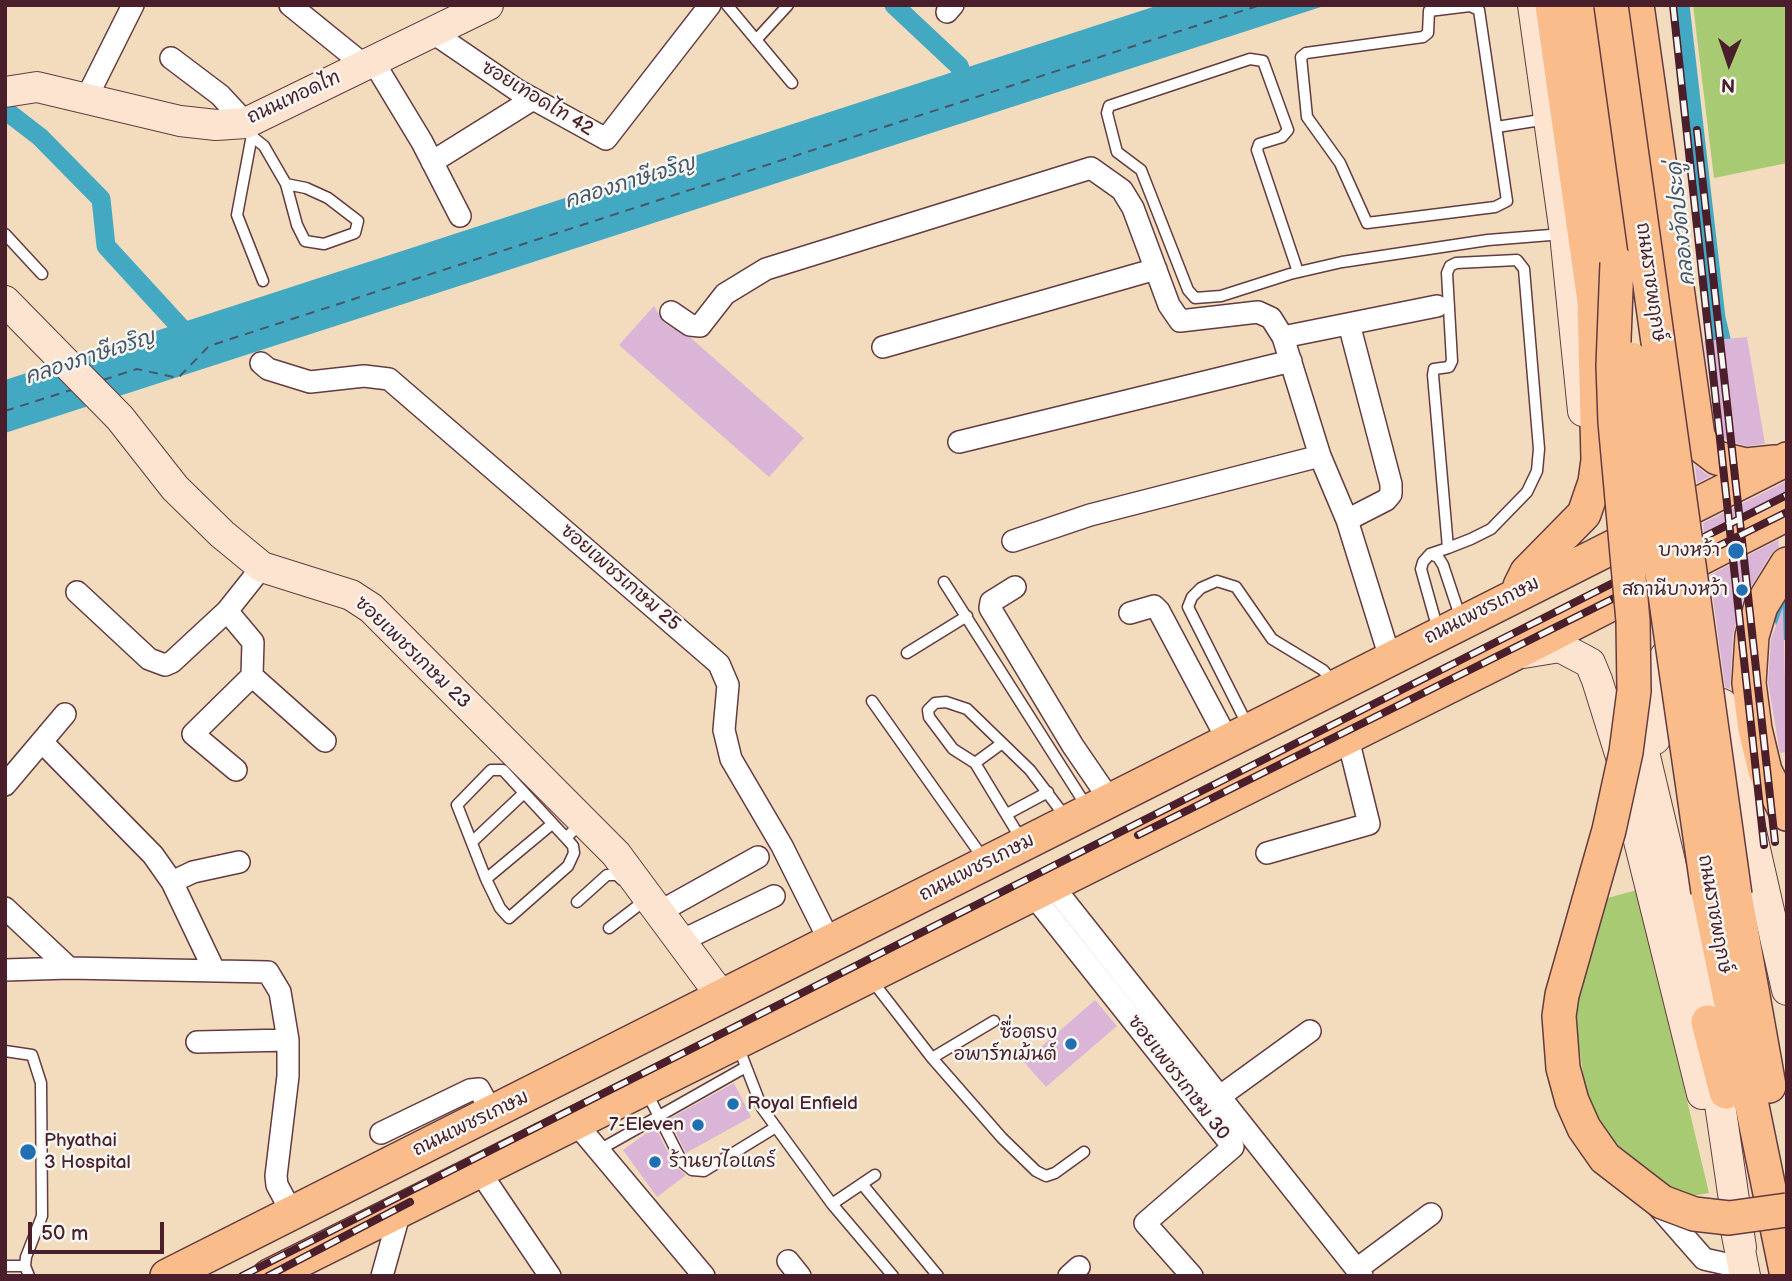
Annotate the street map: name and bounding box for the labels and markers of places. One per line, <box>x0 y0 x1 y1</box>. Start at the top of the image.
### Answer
place label: บางหว้า <box>1658 540 1720 562</box>
marker: บางหว้า <box>1726 541 1746 561</box>
place label: สถานีบางหว้า <box>1622 579 1728 601</box>
marker: สถานีบางหว้า <box>1734 582 1750 598</box>
place label: ซื่อตรง อพาร์ทเม้นต์ <box>954 1022 1057 1066</box>
marker: ซื่อตรง อพาร์ทเม้นต์ <box>1063 1036 1079 1052</box>
place label: Royal Enfield <box>747 1093 858 1115</box>
marker: Royal Enfield <box>725 1096 741 1112</box>
place label: 7-Eleven <box>609 1114 684 1136</box>
marker: 7-Eleven <box>690 1117 706 1133</box>
place label: Phyathai 3 Hospital <box>44 1130 131 1174</box>
marker: Phyathai 3 Hospital <box>18 1142 38 1162</box>
place label: ร้านยาไอแคร์ <box>669 1151 776 1173</box>
marker: ร้านยาไอแคร์ <box>647 1154 663 1170</box>

